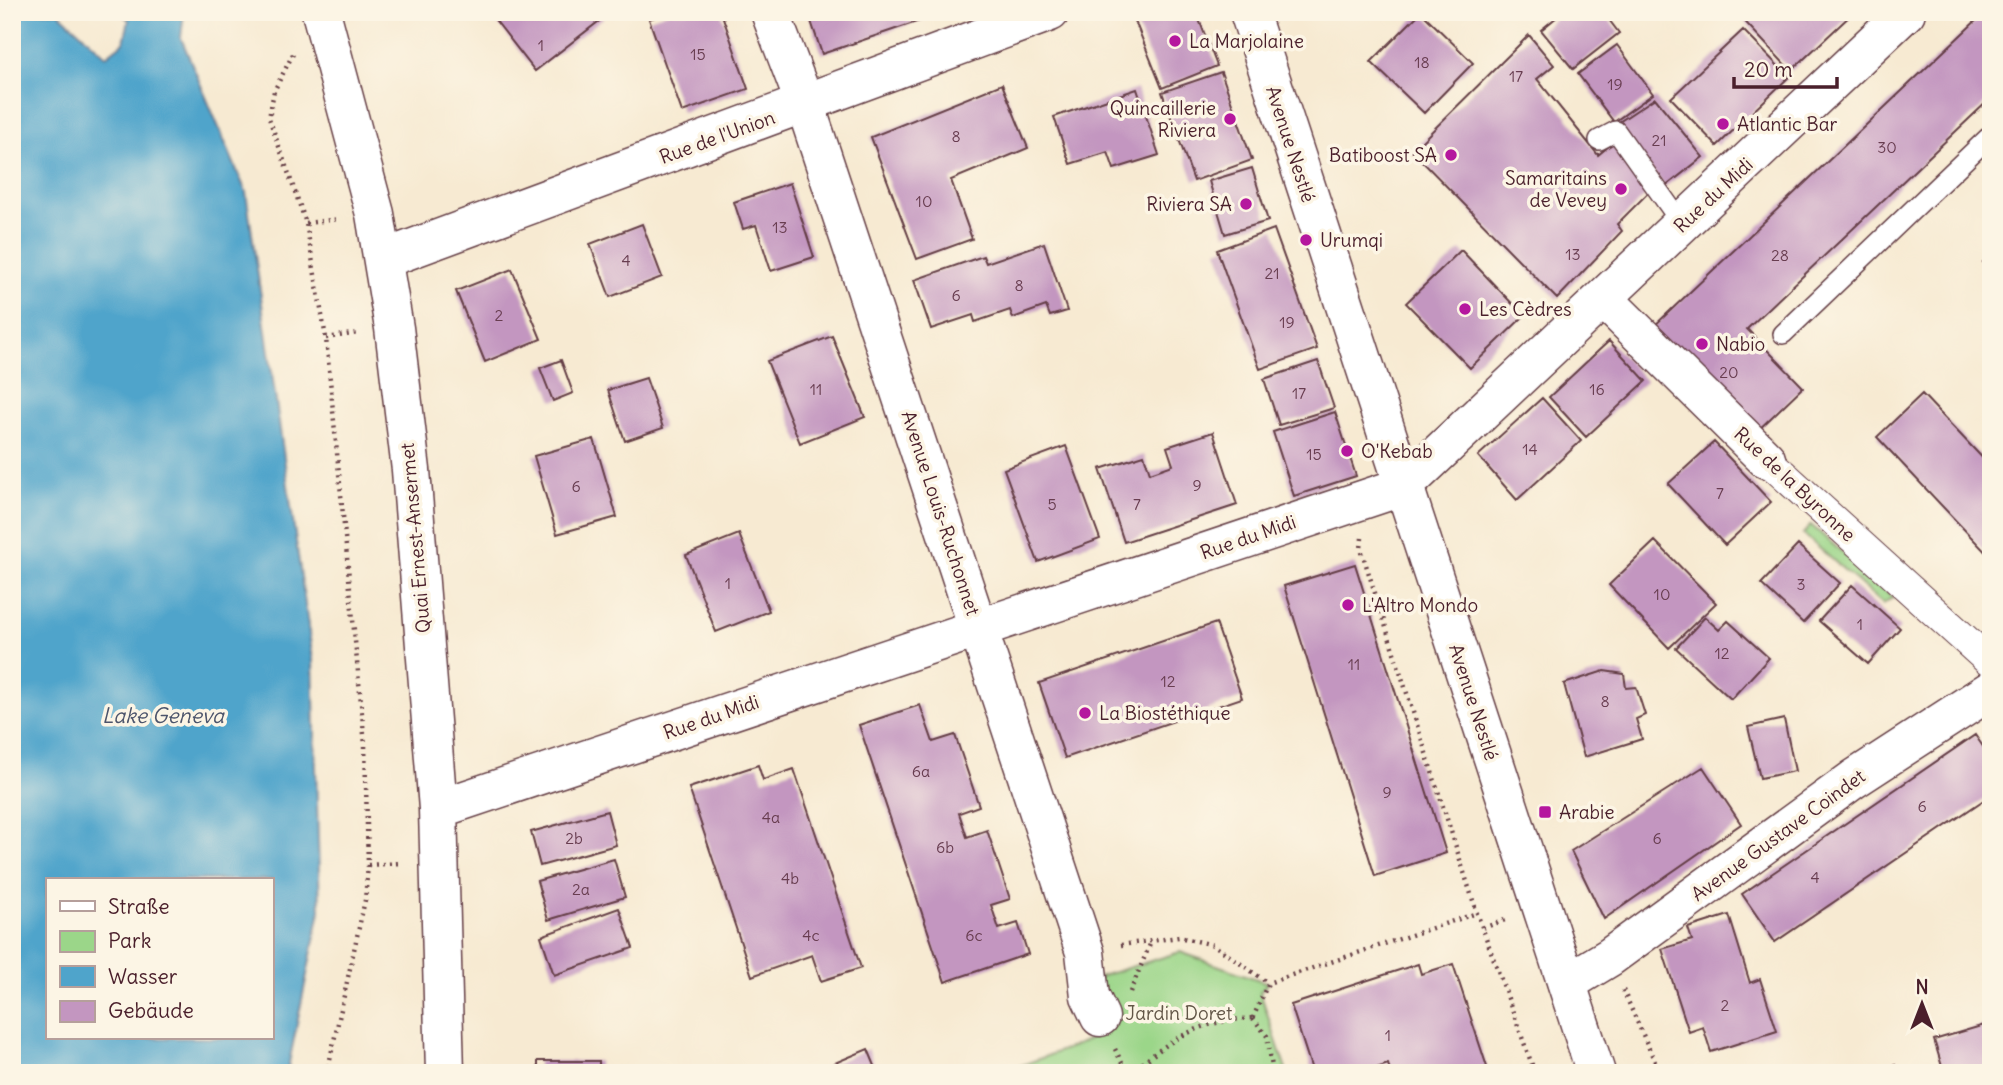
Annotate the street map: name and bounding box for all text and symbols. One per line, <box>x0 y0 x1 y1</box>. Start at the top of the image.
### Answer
place label: La Marjolaine <box>1189 29 1304 53</box>
marker: La Marjolaine <box>1167 33 1183 49</box>
house number: 1 <box>538 35 544 55</box>
house number: 15 <box>690 44 706 64</box>
scale bar <box>1734 46 1837 90</box>
house number: 18 <box>1414 52 1430 72</box>
text: 20 m <box>1744 56 1793 83</box>
house number: 17 <box>1509 66 1523 86</box>
house number: 19 <box>1607 74 1623 94</box>
street label: Avenue Nestlé <box>1261 83 1321 205</box>
place label: Quincaillerie Riviera <box>1110 96 1216 142</box>
street label: Rue de l'Union <box>656 105 778 169</box>
marker: Quincaillerie Riviera <box>1222 111 1238 127</box>
place label: Atlantic Bar <box>1737 112 1838 136</box>
marker: Atlantic Bar <box>1715 116 1731 132</box>
house number: 8 <box>951 126 961 146</box>
house number: 21 <box>1651 130 1667 150</box>
house number: 30 <box>1877 137 1897 157</box>
place label: Batiboost SA <box>1329 143 1437 167</box>
marker: Batiboost SA <box>1443 147 1459 163</box>
street label: Rue du Midi <box>1668 152 1758 238</box>
place label: Samaritains de Vevey <box>1505 166 1607 212</box>
marker: Samaritains de Vevey <box>1613 181 1629 197</box>
house number: 10 <box>916 191 932 211</box>
place label: Riviera SA <box>1146 192 1232 216</box>
marker: Riviera SA <box>1238 196 1254 212</box>
house number: 13 <box>772 217 788 237</box>
place label: Urumqi <box>1320 228 1383 252</box>
marker: Urumqi <box>1298 232 1314 248</box>
house number: 13 <box>1565 244 1581 264</box>
house number: 28 <box>1771 245 1789 265</box>
house number: 4 <box>621 250 631 270</box>
house number: 21 <box>1264 263 1280 283</box>
house number: 8 <box>1014 275 1024 295</box>
house number: 6 <box>951 285 961 305</box>
place label: Les Cèdres <box>1479 297 1572 321</box>
marker: Les Cèdres <box>1457 301 1473 317</box>
house number: 2 <box>495 305 504 325</box>
house number: 19 <box>1279 312 1295 332</box>
place label: Nabio <box>1716 332 1765 356</box>
marker: Nabio <box>1694 336 1710 352</box>
house number: 20 <box>1719 362 1739 382</box>
house number: 11 <box>810 379 822 399</box>
house number: 16 <box>1589 379 1605 399</box>
house number: 17 <box>1292 383 1306 403</box>
street label: Avenue Louis-Ruchonnet <box>897 408 985 618</box>
street label: Rue de la Byronne <box>1729 422 1861 546</box>
place label: O'Kebab <box>1361 439 1433 463</box>
house number: 14 <box>1522 439 1538 459</box>
street label: Quai Ernest-Ansermet <box>395 442 435 634</box>
marker: O'Kebab <box>1339 443 1355 459</box>
house number: 15 <box>1306 444 1322 464</box>
house number: 9 <box>1192 475 1202 495</box>
house number: 6 <box>571 476 581 496</box>
house number: 7 <box>1716 483 1724 503</box>
house number: 5 <box>1047 494 1057 514</box>
house number: 7 <box>1133 494 1141 514</box>
street label: Rue du Midi <box>1197 509 1299 565</box>
house number: 1 <box>725 573 731 593</box>
house number: 3 <box>1796 574 1806 594</box>
house number: 10 <box>1654 584 1670 604</box>
place label: L'Altro Mondo <box>1362 593 1478 617</box>
marker: L'Altro Mondo <box>1340 597 1356 613</box>
house number: 1 <box>1857 614 1863 634</box>
street label: Avenue Nestlé <box>1444 641 1504 763</box>
house number: 12 <box>1714 643 1730 663</box>
house number: 11 <box>1348 654 1360 674</box>
house number: 12 <box>1160 671 1176 691</box>
street label: Rue du Midi <box>660 689 762 745</box>
house number: 8 <box>1600 691 1610 711</box>
place label: La Biostéthique <box>1099 701 1230 725</box>
water label: Lake Geneva <box>102 702 225 729</box>
marker: La Biostéthique <box>1077 705 1093 721</box>
house number: 6a <box>912 761 930 781</box>
street label: Avenue Gustave Coindet <box>1686 764 1870 906</box>
house number: 9 <box>1382 782 1392 802</box>
house number: 6 <box>1917 796 1927 816</box>
place label: Arabie <box>1559 800 1615 824</box>
marker: Arabie <box>1537 804 1553 820</box>
house number: 4a <box>762 807 780 827</box>
house number: 2b <box>565 828 583 848</box>
house number: 6 <box>1652 828 1662 848</box>
house number: 6b <box>936 837 954 857</box>
house number: 4 <box>1810 867 1820 887</box>
house number: 4b <box>781 868 799 888</box>
legend <box>46 878 273 1040</box>
house number: 2a <box>572 879 590 899</box>
text: Straße <box>108 893 169 920</box>
house number: 4c <box>802 925 820 945</box>
house number: 6c <box>965 925 983 945</box>
text: Park <box>108 927 151 954</box>
text: Wasser <box>108 963 178 990</box>
north arrow <box>1888 970 1958 1040</box>
text: N <box>1915 975 1929 999</box>
house number: 2 <box>1721 995 1730 1015</box>
text: Gebäude <box>108 997 194 1024</box>
park label: Jardin Doret <box>1126 1001 1232 1025</box>
house number: 1 <box>1385 1025 1391 1045</box>

